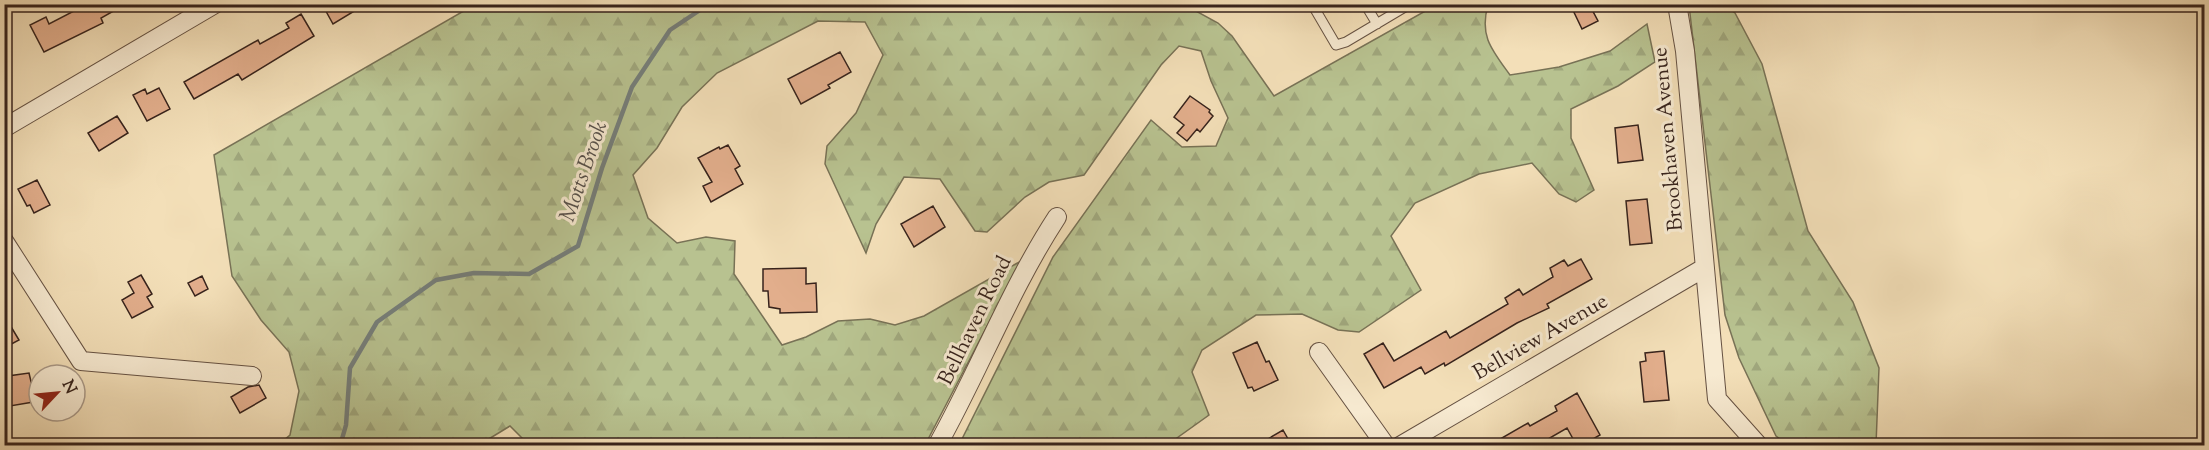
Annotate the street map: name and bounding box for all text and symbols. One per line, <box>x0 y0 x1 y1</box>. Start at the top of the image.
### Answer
street label: Brookhaven Avenue <box>1646 46 1692 232</box>
water label: Motts Brook <box>553 117 617 227</box>
street label: Bellhaven Road <box>932 251 1020 391</box>
street label: Bellview Avenue <box>1468 287 1614 389</box>
north arrow <box>27 363 87 423</box>
text: N <box>55 377 81 399</box>

